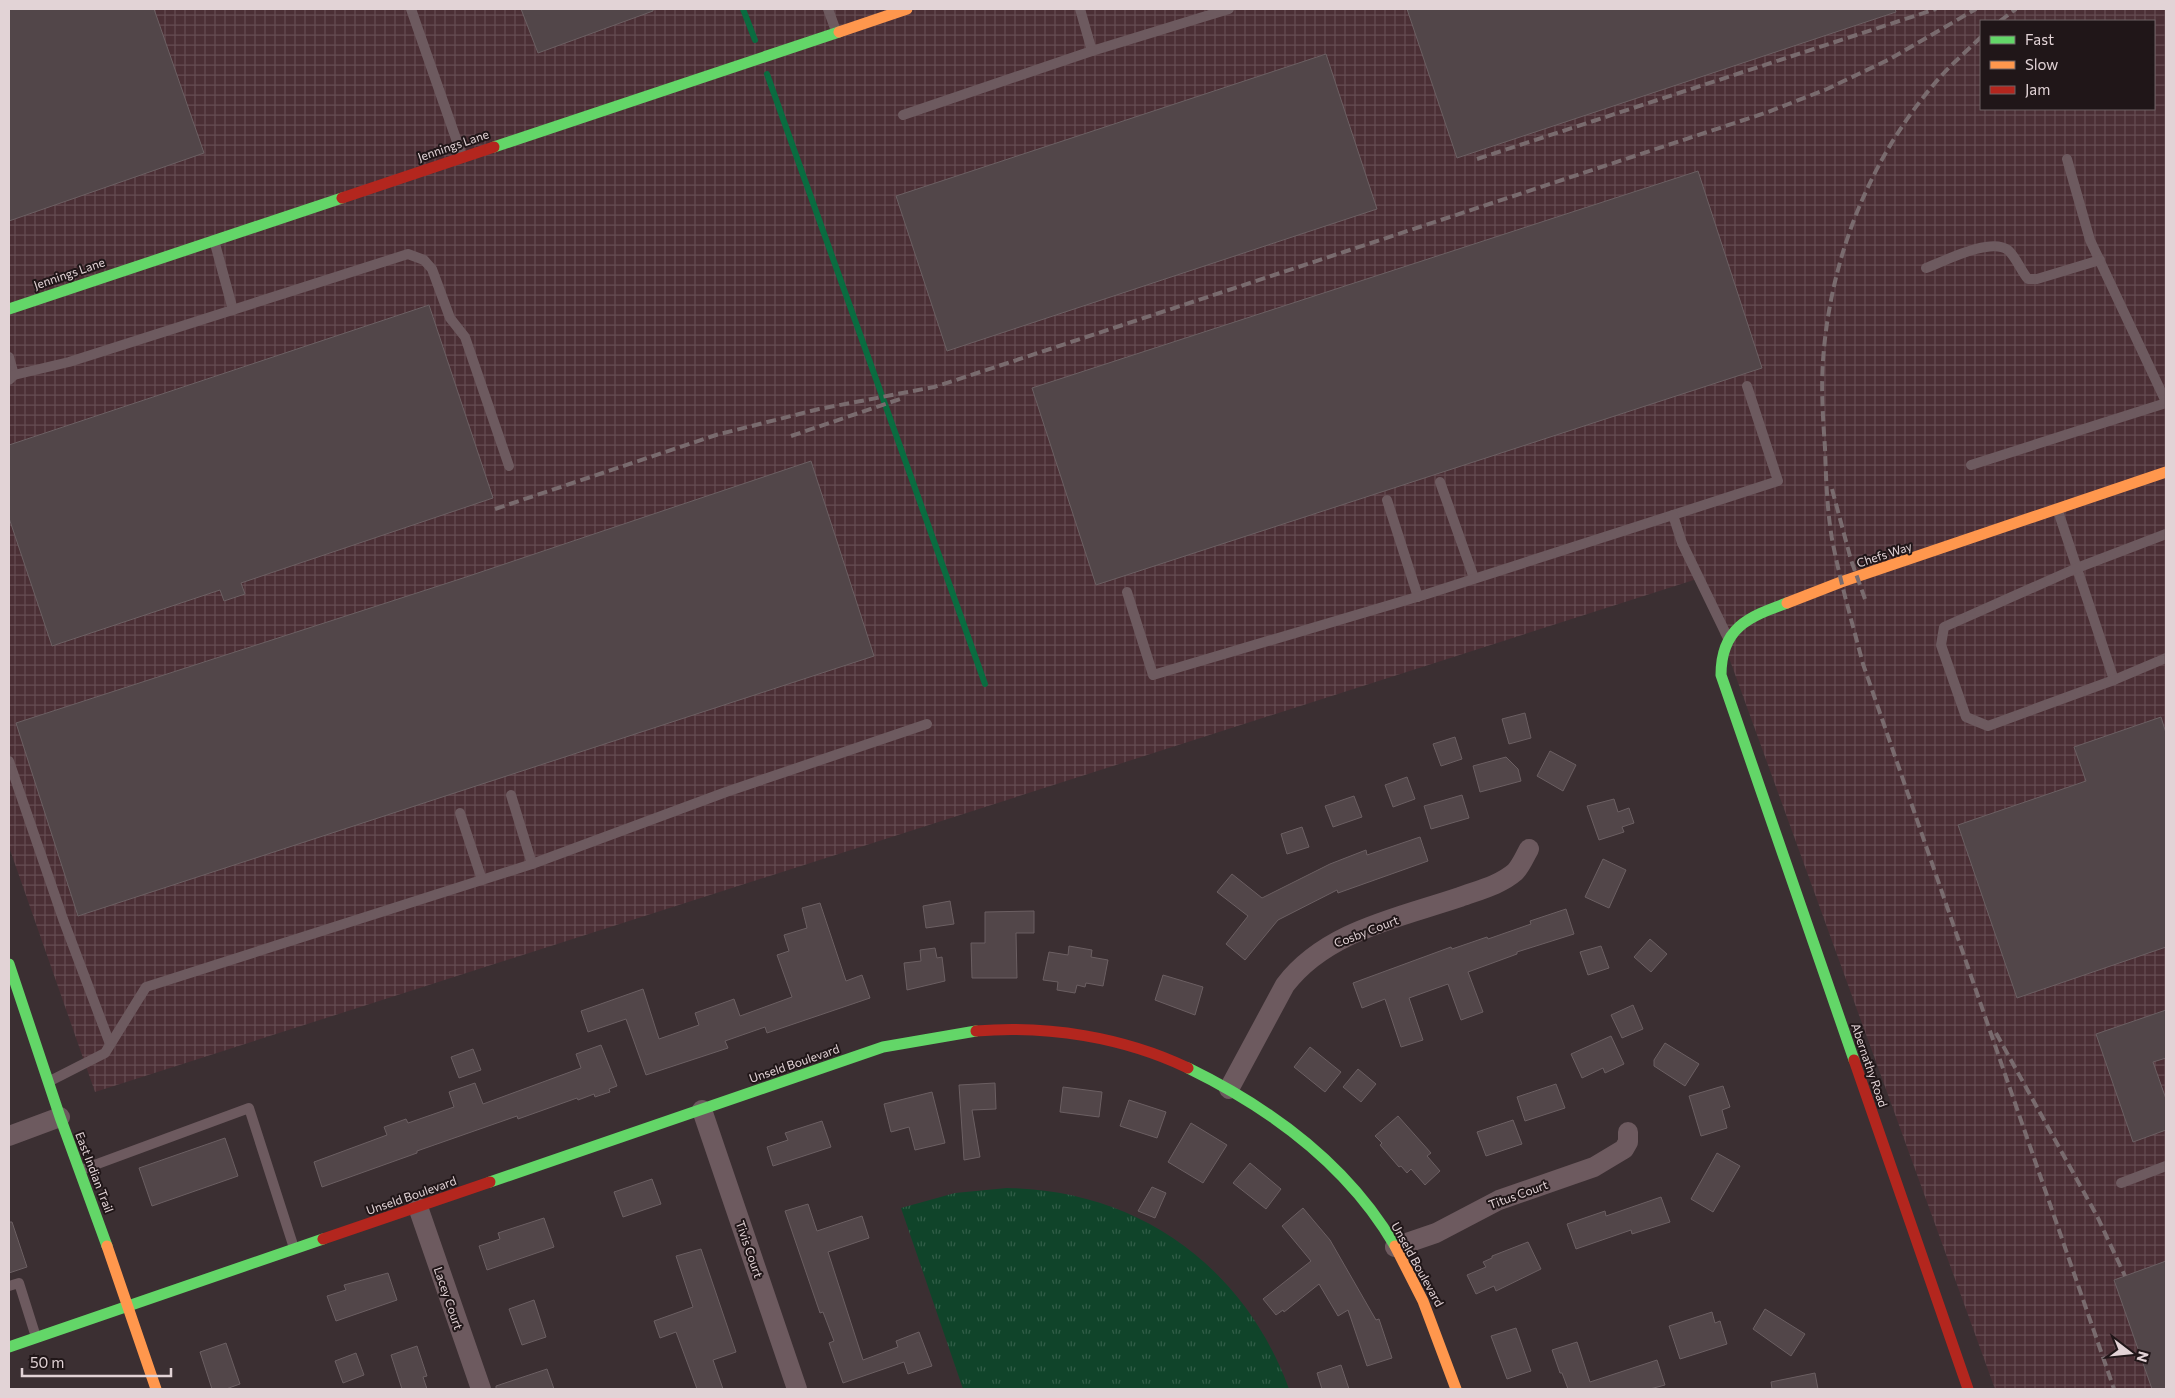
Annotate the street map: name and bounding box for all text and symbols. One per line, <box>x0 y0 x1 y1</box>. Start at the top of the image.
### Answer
legend <box>1980 20 2155 110</box>
text: Fast <box>2025 30 2054 48</box>
text: Slow <box>2025 55 2058 73</box>
text: Jam <box>2025 80 2050 98</box>
street label: Jennings Lane <box>416 126 491 165</box>
street label: Jennings Lane <box>32 254 107 293</box>
street label: Chefs Way <box>1854 538 1914 570</box>
street label: Cosby Court <box>1332 912 1400 950</box>
street label: Abernathy Road <box>1849 1021 1891 1109</box>
street label: Unseld Boulevard <box>747 1041 841 1085</box>
street label: East Indian Trail <box>73 1130 117 1214</box>
street label: Unseld Boulevard <box>364 1173 458 1217</box>
street label: Titus Court <box>1486 1177 1550 1211</box>
street label: Tivis Court <box>734 1219 766 1280</box>
street label: Unseld Boulevard <box>1389 1219 1447 1309</box>
street label: Lacey Court <box>432 1265 466 1331</box>
north arrow <box>2105 1328 2155 1378</box>
scale bar <box>22 1346 171 1378</box>
text: N <box>2133 1349 2153 1364</box>
text: 50 m <box>30 1353 64 1371</box>

